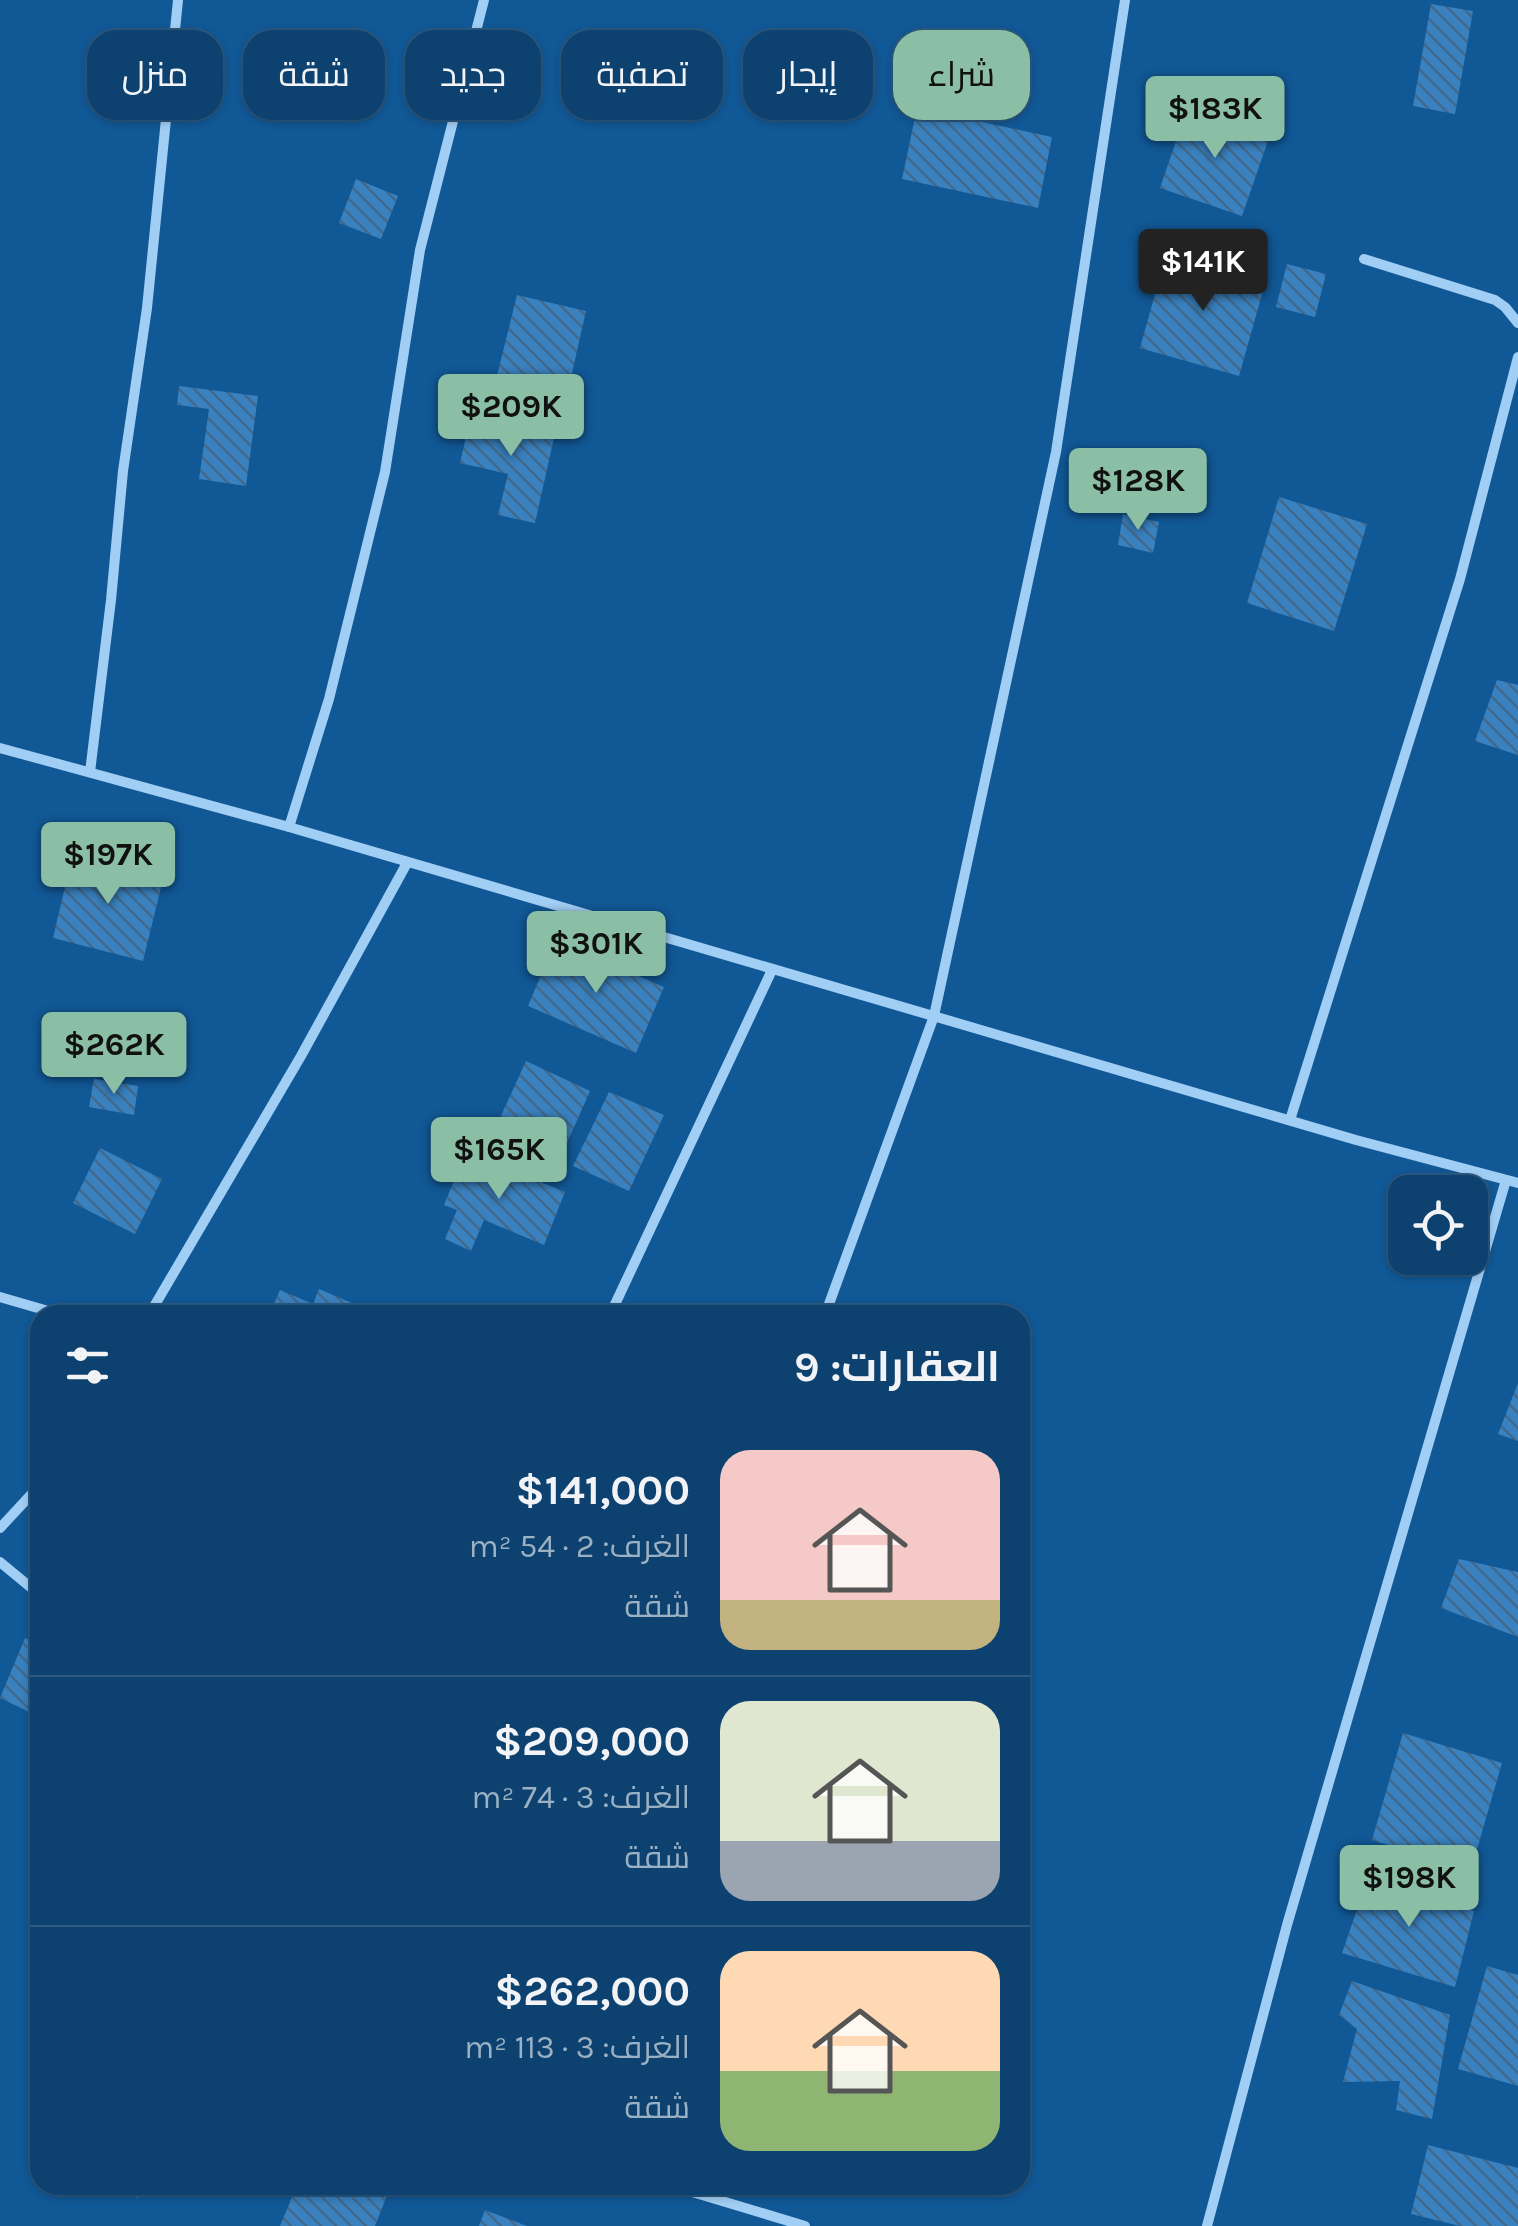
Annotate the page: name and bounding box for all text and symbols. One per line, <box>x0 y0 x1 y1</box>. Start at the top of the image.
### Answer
chip: منزل <box>87 30 223 120</box>
chip: شقة <box>243 30 385 120</box>
chip: جديد <box>405 30 541 120</box>
chip: تصفية <box>561 30 723 120</box>
chip: إيجار <box>743 30 873 120</box>
chip: شراء <box>893 30 1030 120</box>
pin: $183K <box>1145 76 1285 161</box>
text: $183K <box>1168 90 1262 127</box>
pin: $141K <box>1133 229 1273 314</box>
text: $141K <box>1161 243 1245 280</box>
pin: $209K <box>441 374 581 459</box>
text: $209K <box>460 388 562 425</box>
pin: $128K <box>1068 448 1208 533</box>
text: $128K <box>1091 462 1185 499</box>
pin: $197K <box>38 822 178 907</box>
text: $197K <box>63 836 153 873</box>
pin: $301K <box>526 911 666 996</box>
text: $301K <box>549 925 643 962</box>
pin: $262K <box>44 1012 184 1097</box>
text: $262K <box>63 1026 165 1063</box>
pin: $165K <box>429 1117 569 1202</box>
text: $165K <box>453 1131 545 1168</box>
map controls <box>1388 1175 1488 1275</box>
button: locate <box>1388 1175 1488 1275</box>
icon: filters <box>60 1338 115 1393</box>
text: العقارات: 9 <box>794 1342 1000 1392</box>
text: $141,000 <box>516 1465 690 1515</box>
icon: home <box>800 1490 920 1610</box>
text: الغرف: 2 · 54 m² <box>469 1528 690 1565</box>
text: شقة <box>625 1588 690 1625</box>
text: $209,000 <box>493 1716 690 1766</box>
icon: home <box>800 1741 920 1861</box>
text: الغرف: 3 · 74 m² <box>471 1779 690 1816</box>
text: شقة <box>625 1839 690 1876</box>
pin: $198K <box>1339 1845 1479 1930</box>
text: $198K <box>1362 1859 1456 1896</box>
text: $262,000 <box>494 1966 690 2016</box>
icon: home <box>800 1991 920 2111</box>
text: الغرف: 3 · 113 m² <box>464 2029 690 2066</box>
text: شقة <box>625 2089 690 2126</box>

